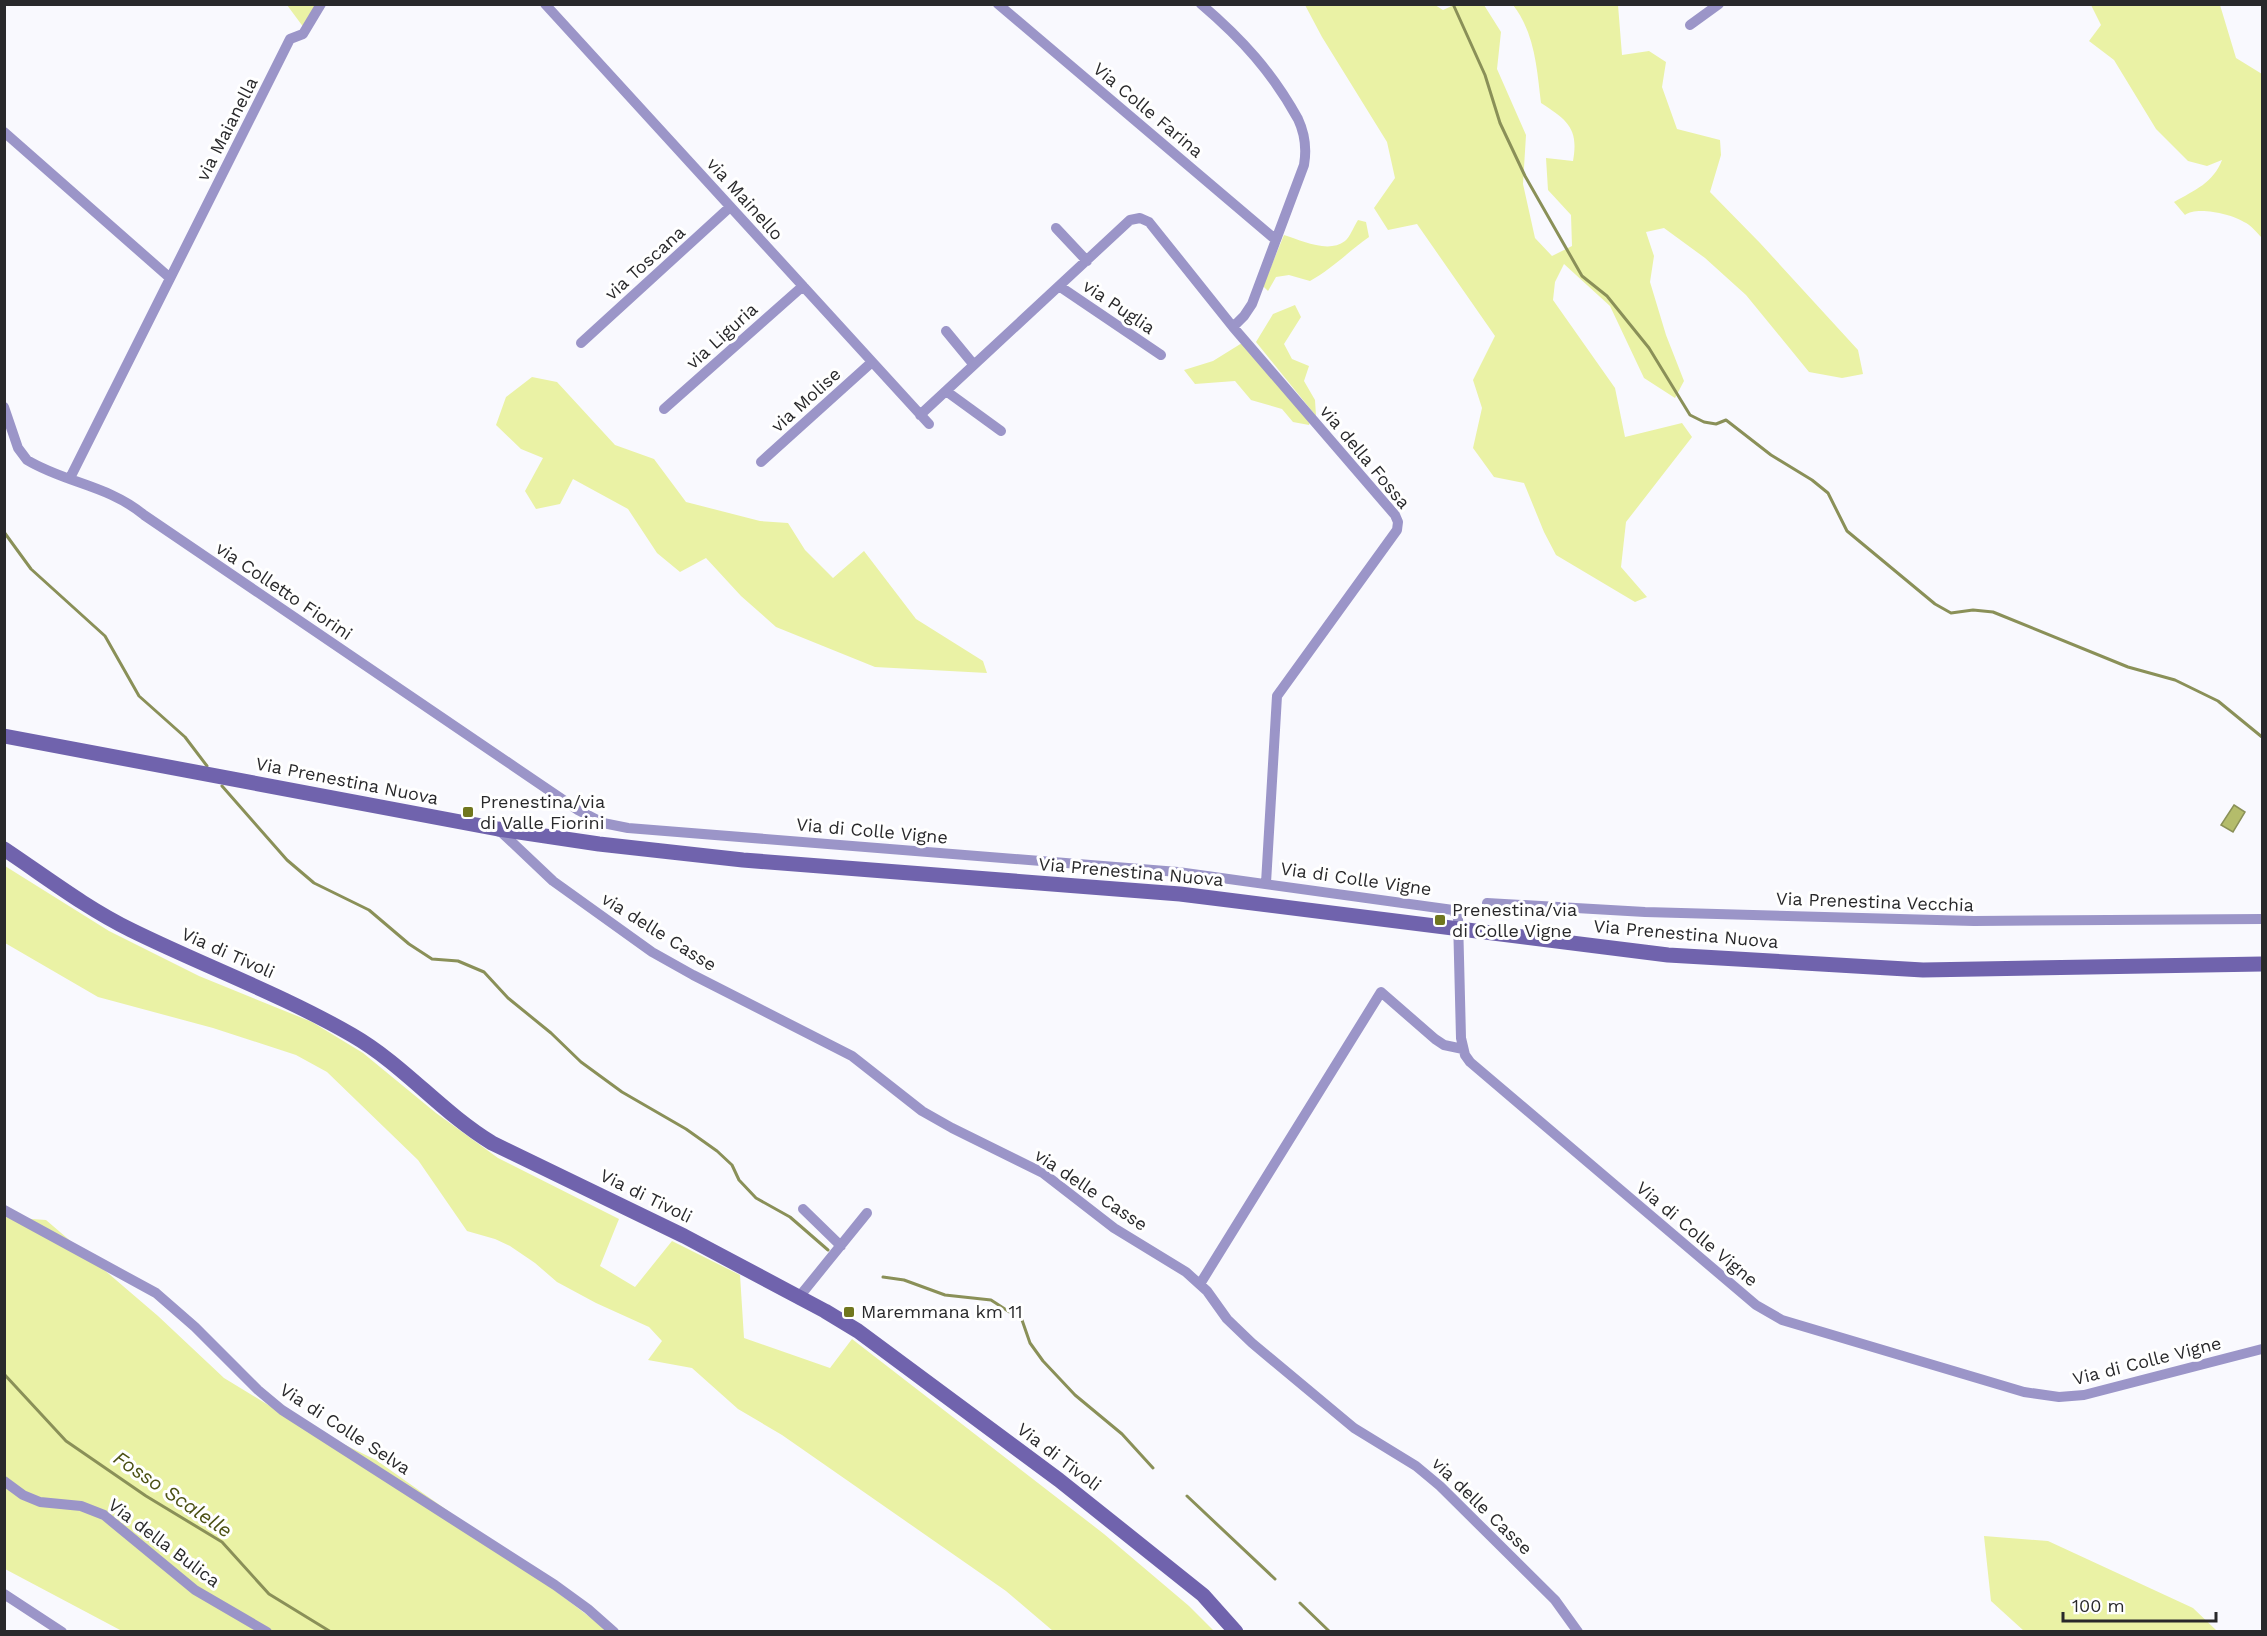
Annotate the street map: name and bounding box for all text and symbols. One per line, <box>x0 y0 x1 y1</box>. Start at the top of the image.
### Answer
street label: Via Colle Farina <box>1089 58 1207 162</box>
street label: via Maianella <box>191 74 262 184</box>
street label: via Mainello <box>703 153 788 244</box>
street label: via Toscana <box>600 221 689 304</box>
street label: via Puglia <box>1079 275 1159 338</box>
street label: via Liguria <box>682 298 762 373</box>
street label: via Molise <box>767 363 845 436</box>
street label: via della Fossa <box>1316 401 1415 513</box>
street label: via Colletto Fiorini <box>212 537 356 644</box>
street label: Via Prenestina Nuova <box>254 753 440 809</box>
place label: Prenestina/via di Valle Fiorini <box>480 791 605 833</box>
marker: Prenestina/via di Valle Fiorini <box>461 805 475 819</box>
street label: Via di Colle Vigne <box>795 813 949 848</box>
street label: Via Prenestina Nuova <box>1038 853 1224 890</box>
street label: Via di Colle Vigne <box>1279 858 1433 899</box>
street label: via delle Casse <box>598 888 720 975</box>
street label: Via Prenestina Vecchia <box>1776 888 1974 915</box>
place label: Prenestina/via di Colle Vigne <box>1452 899 1577 941</box>
marker: Prenestina/via di Colle Vigne <box>1433 913 1447 927</box>
street label: Via Prenestina Nuova <box>1593 915 1779 952</box>
street label: Via di Tivoli <box>178 923 278 982</box>
street label: via delle Casse <box>1031 1144 1152 1235</box>
street label: Via di Tivoli <box>597 1164 696 1227</box>
street label: Via di Colle Vigne <box>1632 1177 1762 1291</box>
place label: Maremmana km 11 <box>861 1301 1023 1322</box>
marker: Maremmana km 11 <box>842 1305 856 1319</box>
street label: Via di Colle Vigne <box>2070 1332 2223 1389</box>
street label: Via di Colle Selva <box>276 1378 415 1479</box>
street label: Via di Tivoli <box>1013 1418 1106 1495</box>
water label: Fosso Scalelle <box>109 1445 237 1543</box>
street label: via delle Casse <box>1428 1453 1537 1559</box>
street label: Via della Bulica <box>104 1494 224 1591</box>
scale bar <box>2063 1585 2216 1623</box>
text: 100 m <box>2072 1595 2125 1616</box>

